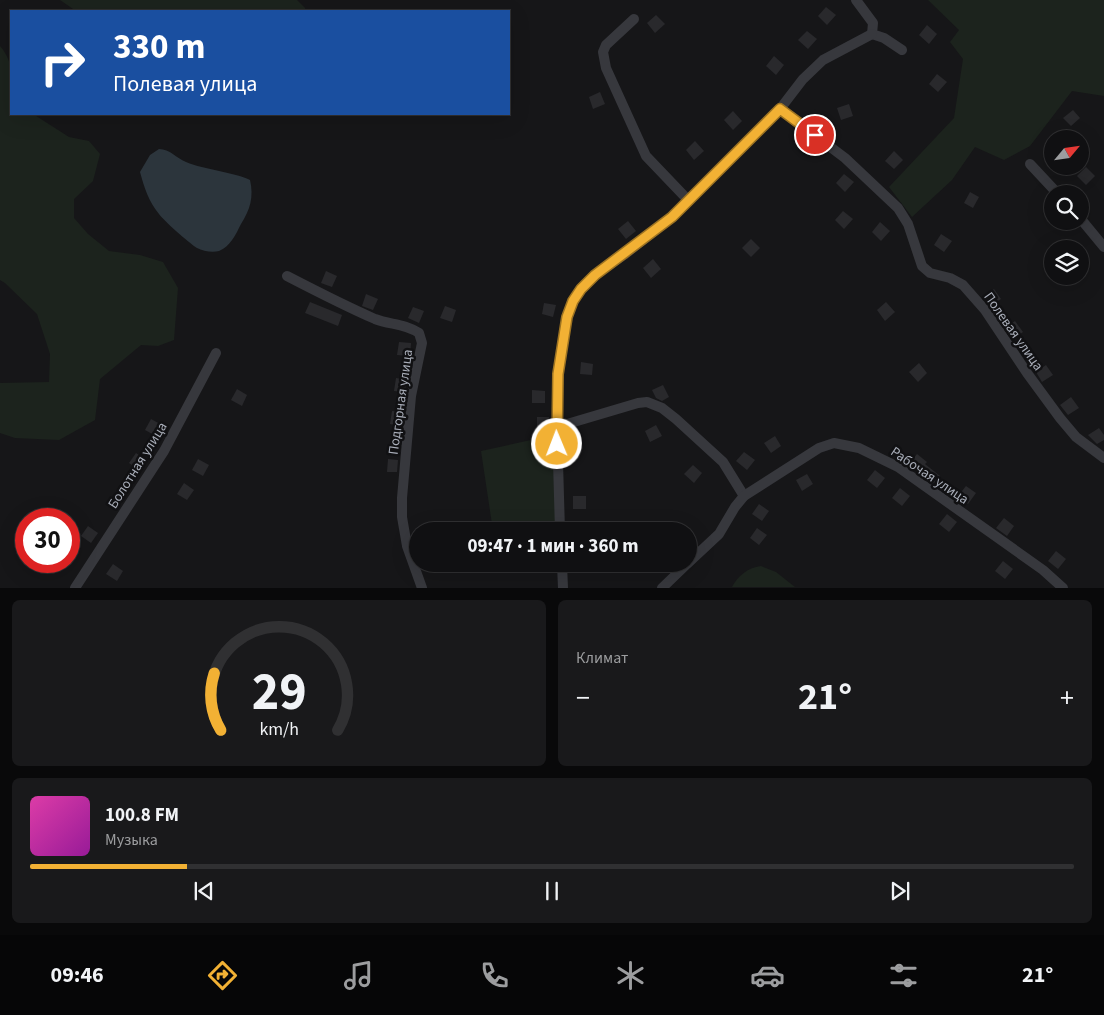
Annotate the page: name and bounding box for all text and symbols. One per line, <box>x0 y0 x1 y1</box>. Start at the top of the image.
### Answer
text: 330 m <box>113 22 205 72</box>
icon: right <box>30 30 95 95</box>
text: Полевая улица <box>113 68 257 100</box>
pin <box>794 114 836 156</box>
icon: arrive <box>801 121 829 149</box>
north arrow <box>1044 130 1089 175</box>
map controls <box>1044 130 1089 285</box>
button: search <box>1044 185 1089 230</box>
button: layers <box>1044 240 1089 285</box>
street label: Полевая улица <box>979 288 1048 375</box>
street label: Подгорная улица <box>384 348 418 456</box>
position arrow <box>530 417 582 469</box>
street label: Болотная улица <box>103 418 172 513</box>
street label: Рабочая улица <box>886 442 973 509</box>
speed limit sign: 30 <box>15 508 80 573</box>
text: 09:47 · 1 мин · 360 m <box>467 533 639 560</box>
text: Климат <box>576 647 628 669</box>
text: 29 <box>252 656 306 730</box>
text: 21° <box>798 670 852 724</box>
text: − <box>576 678 590 718</box>
text: + <box>1060 678 1074 718</box>
text: km/h <box>259 717 299 742</box>
text: 100.8 FM <box>105 802 179 829</box>
text: Музыка <box>105 829 158 851</box>
icon: previous <box>190 877 218 905</box>
icon: pause <box>538 877 566 905</box>
icon: next <box>886 877 914 905</box>
icon: directions <box>205 958 240 993</box>
icon: music <box>341 958 376 993</box>
icon: phone <box>477 958 512 993</box>
icon: climate <box>613 958 648 993</box>
icon: car <box>750 958 785 993</box>
icon: filters <box>886 958 921 993</box>
text: 09:46 <box>51 959 104 991</box>
text: 21° <box>1022 959 1053 991</box>

